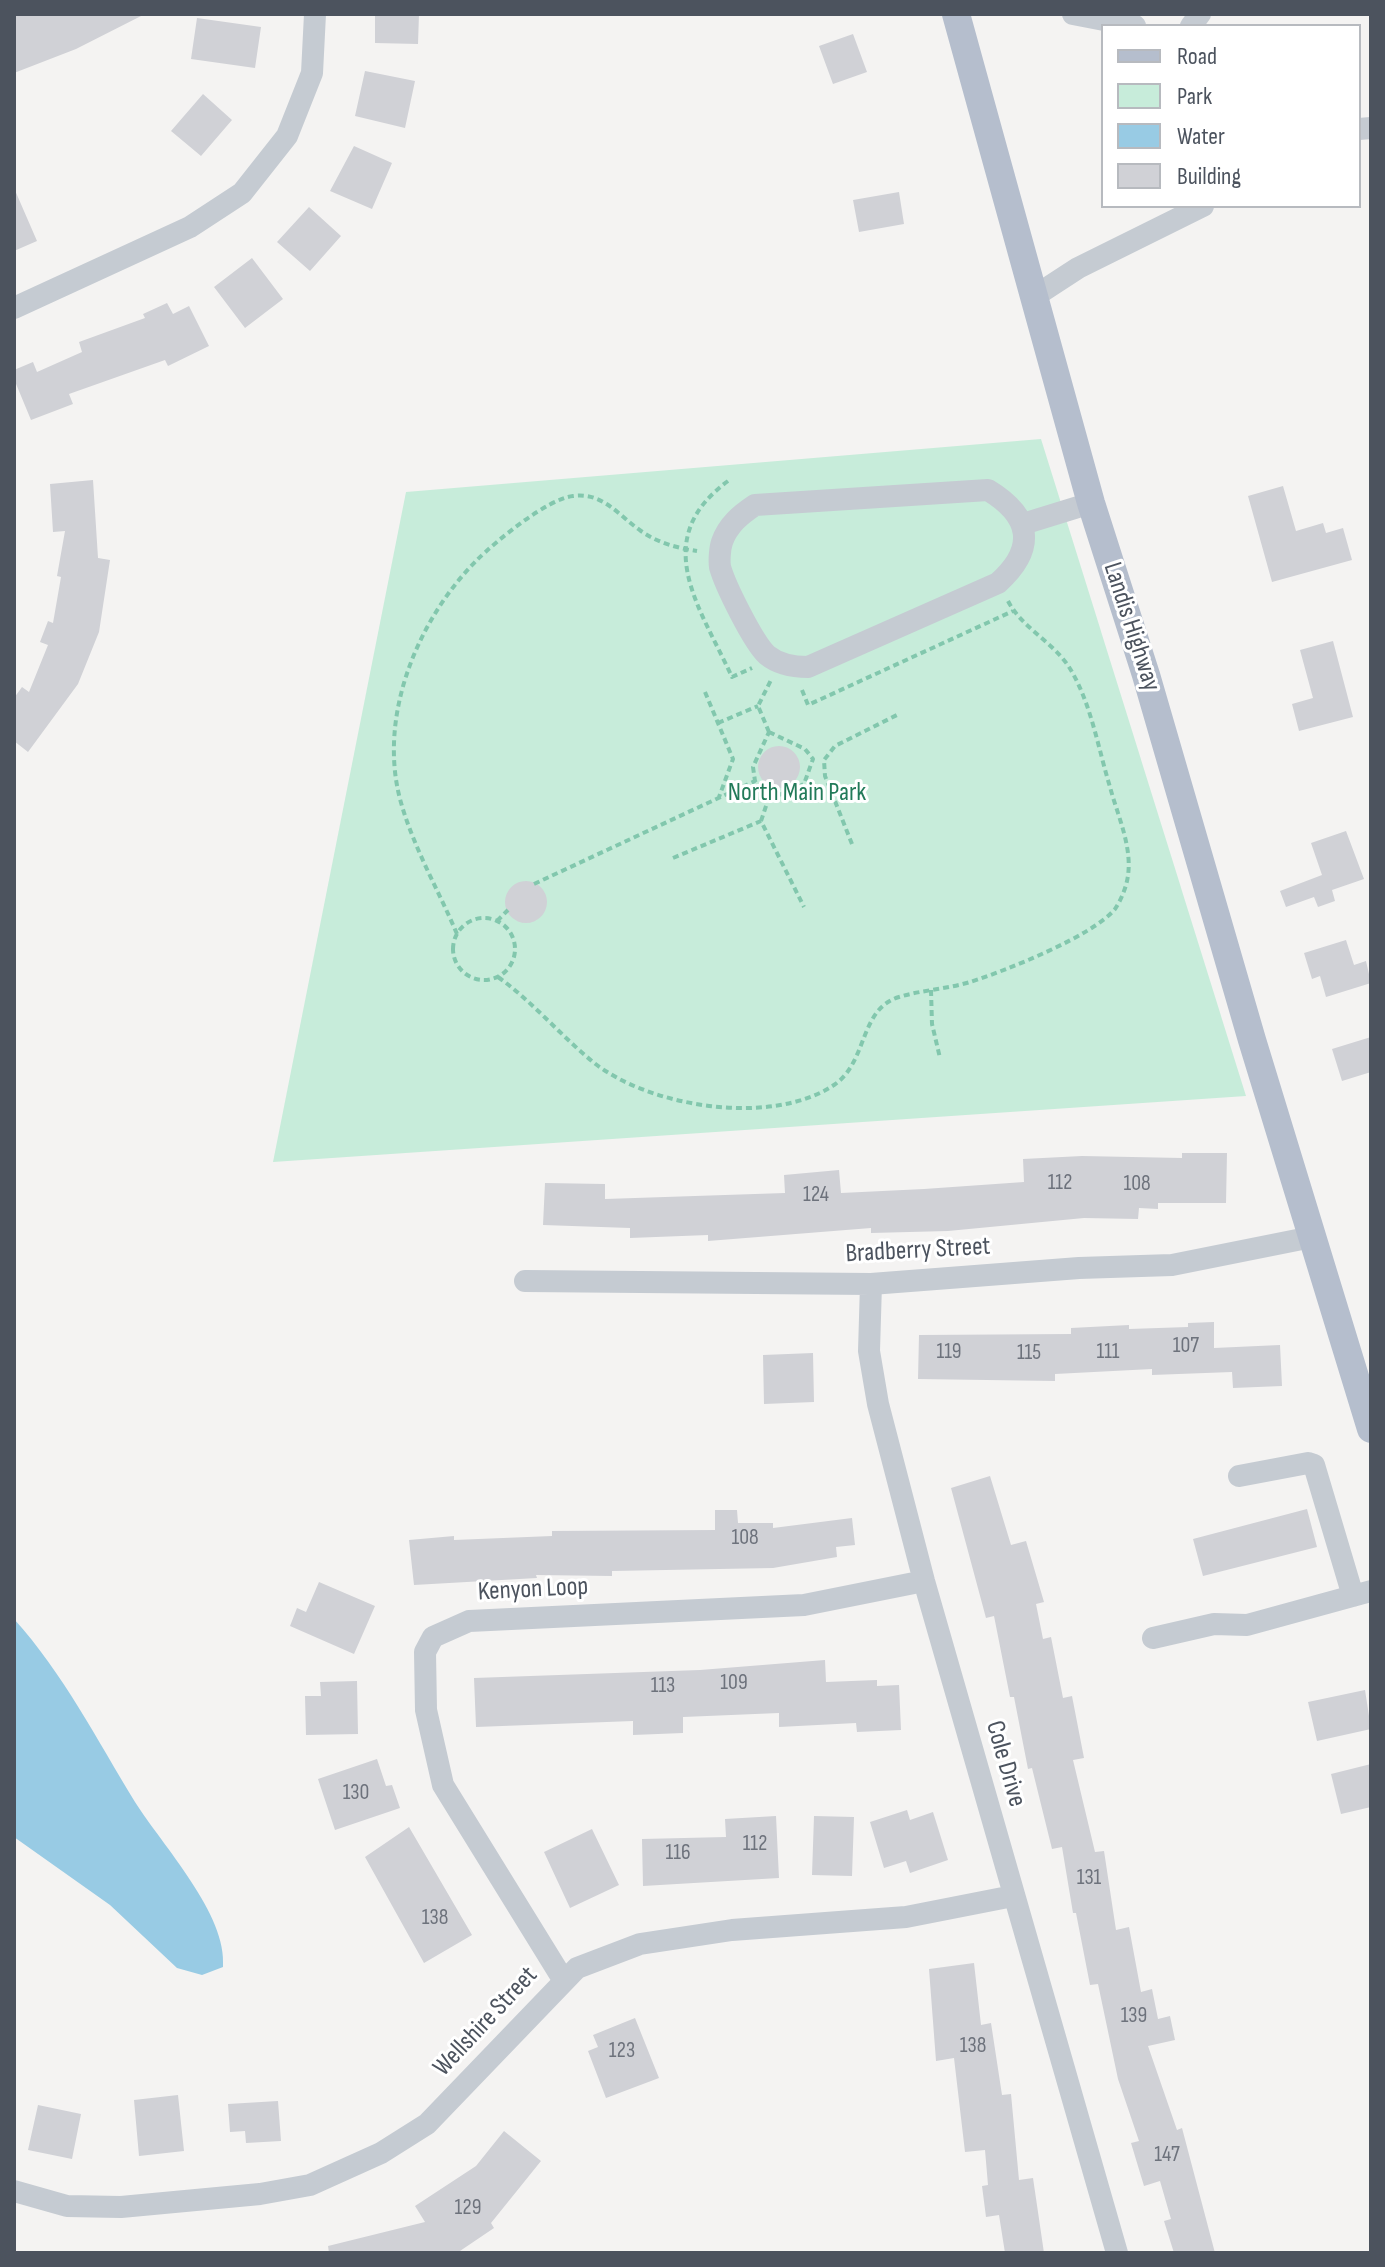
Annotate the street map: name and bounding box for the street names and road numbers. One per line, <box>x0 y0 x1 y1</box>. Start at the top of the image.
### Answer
street label: Landis Highway <box>1096 559 1166 695</box>
street label: Bradberry Street <box>845 1232 991 1270</box>
street label: Kenyon Loop <box>477 1572 589 1608</box>
street label: Cole Drive <box>978 1717 1032 1811</box>
street label: Wellshire Street <box>427 1961 545 2083</box>

